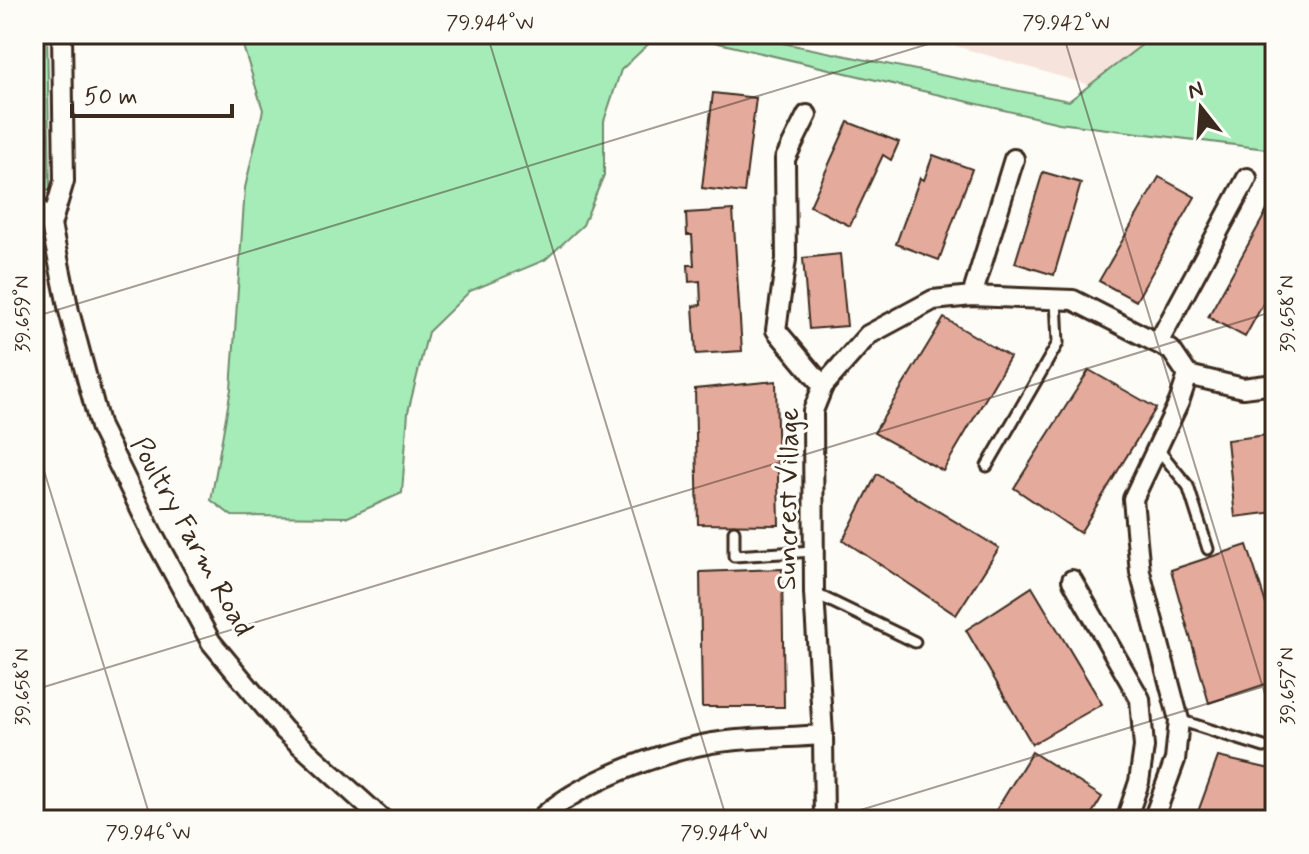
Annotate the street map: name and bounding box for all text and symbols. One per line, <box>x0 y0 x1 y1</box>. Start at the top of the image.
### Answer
text: 79.944°W <box>446 10 534 37</box>
text: 79.942°W <box>1022 10 1110 37</box>
scale bar <box>72 68 232 118</box>
north arrow <box>1161 68 1241 148</box>
text: N <box>1185 75 1207 106</box>
text: 50 m <box>84 82 138 113</box>
text: 39.659°N <box>10 275 37 353</box>
text: 39.658°N <box>1275 275 1302 353</box>
street label: Suncrest Village <box>769 407 809 591</box>
street label: Poultry Farm Road <box>121 431 261 643</box>
text: 39.657°N <box>1275 647 1302 725</box>
text: 39.658°N <box>10 648 37 726</box>
text: 79.946°W <box>105 820 191 847</box>
text: 79.944°W <box>680 820 768 847</box>

